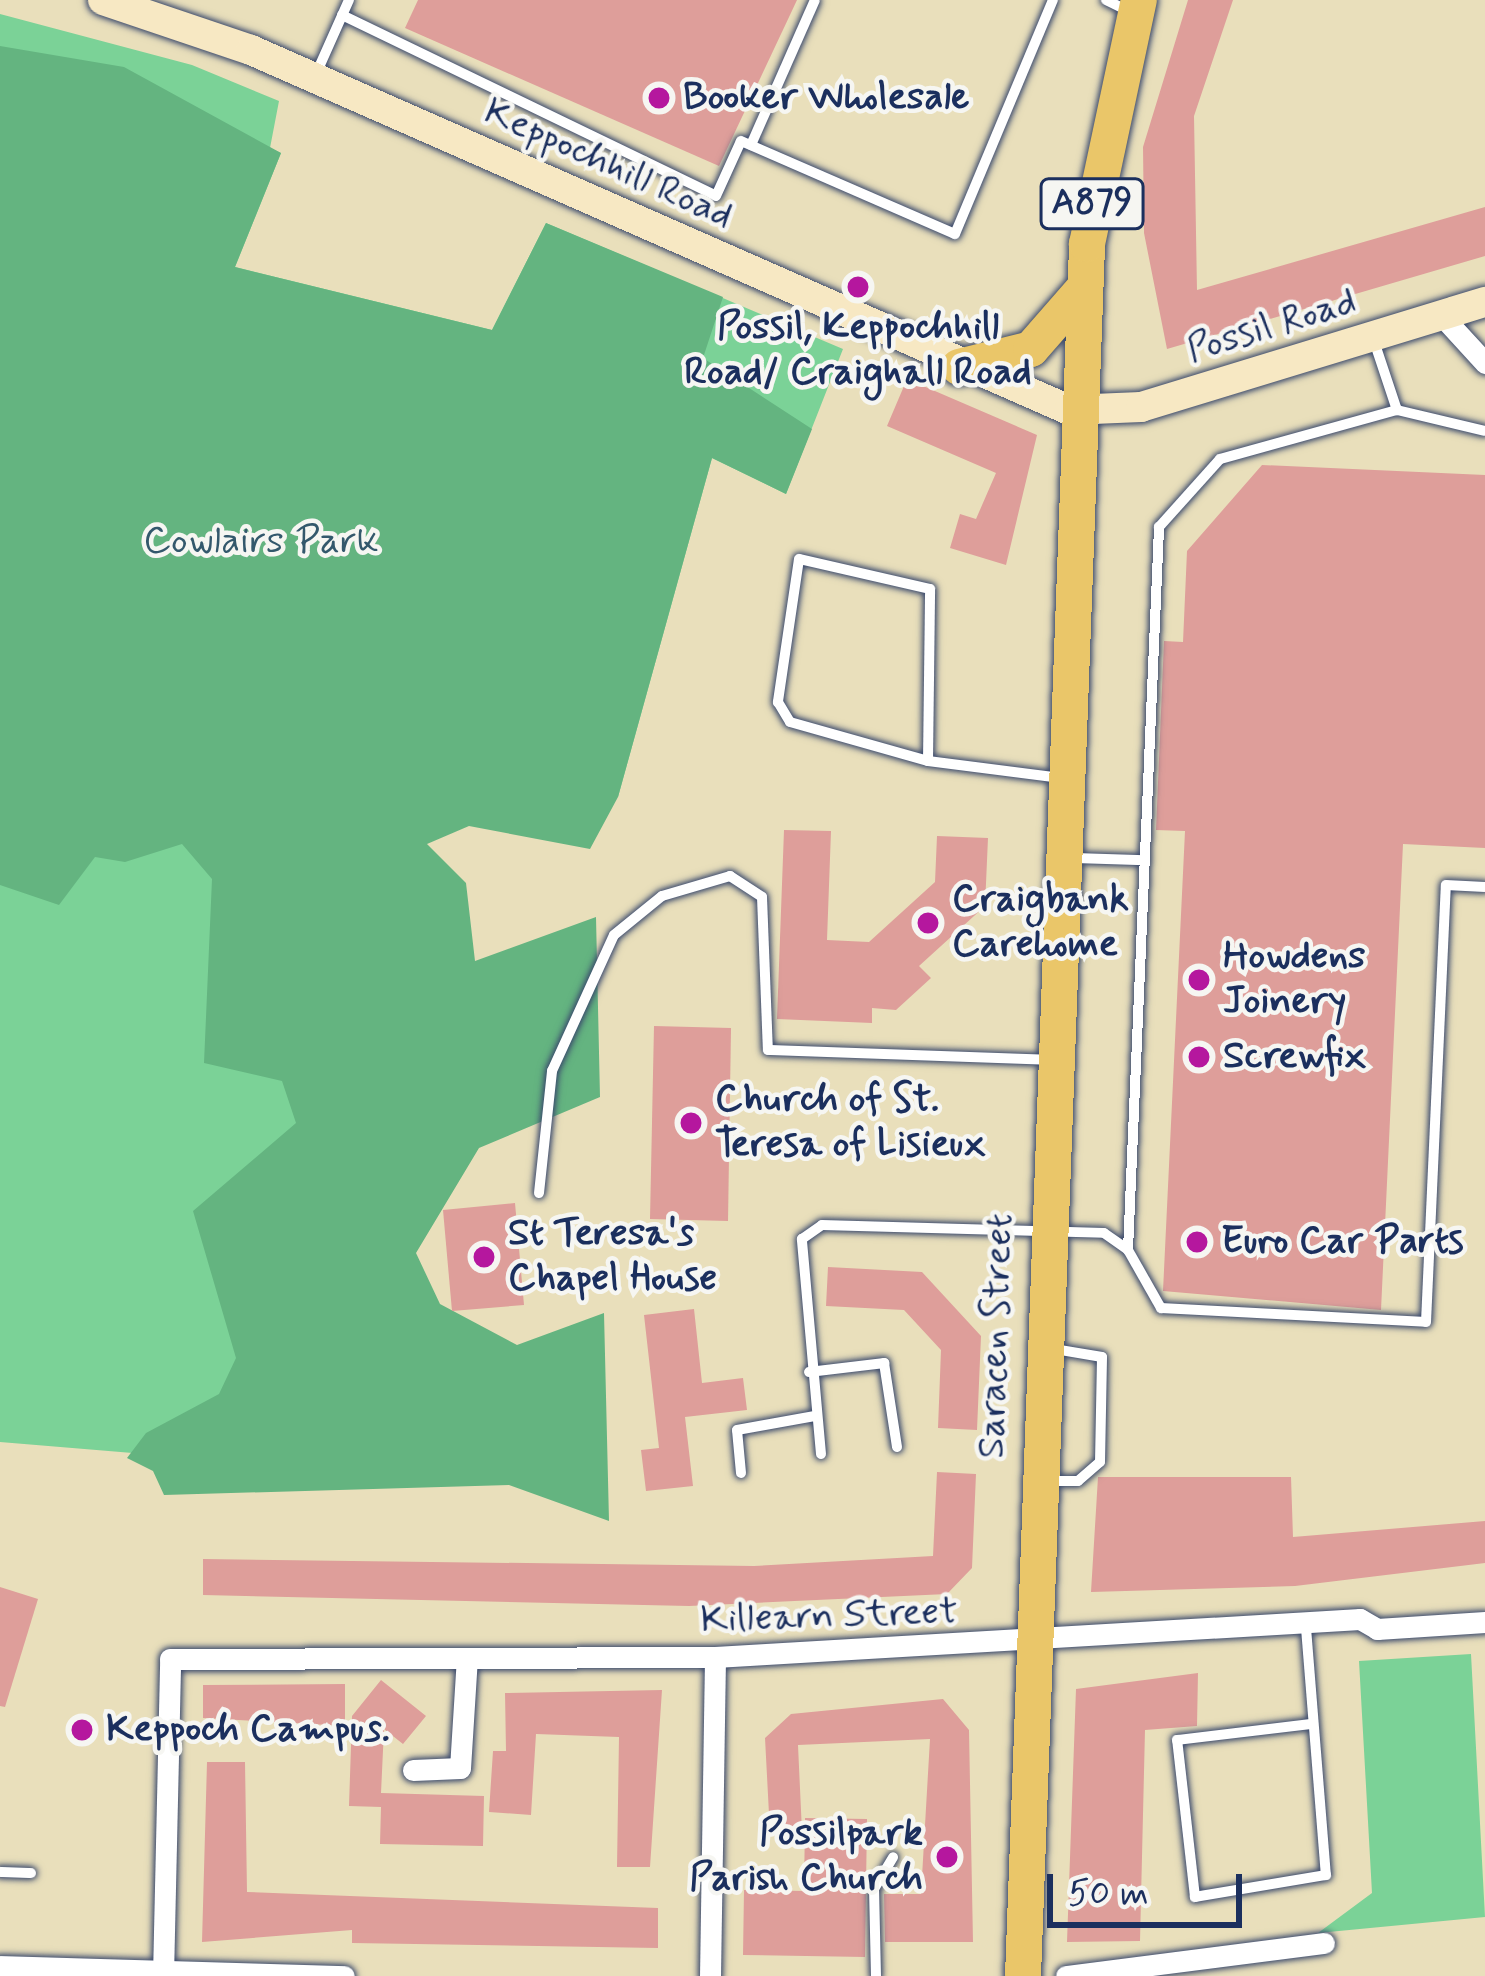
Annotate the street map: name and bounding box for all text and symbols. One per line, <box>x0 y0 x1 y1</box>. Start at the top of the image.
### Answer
place label: Booker Wholesale <box>683 75 969 121</box>
marker: Booker Wholesale <box>646 85 672 111</box>
street label: Keppochhill Road <box>476 89 740 241</box>
road number: A879 <box>1038 174 1146 234</box>
marker: Possil, Keppochhill Road/ Craighall Road <box>845 274 871 300</box>
street label: Possil Road <box>1181 279 1363 375</box>
place label: Possil, Keppochhill Road/ Craighall Road <box>684 306 1032 397</box>
park label: Cowlairs Park <box>147 519 375 565</box>
place label: Craigbank Carehome <box>952 878 1129 969</box>
marker: Craigbank Carehome <box>915 910 941 936</box>
place label: Howdens Joinery <box>1223 935 1366 1026</box>
marker: Howdens Joinery <box>1186 967 1212 993</box>
place label: Screwfix <box>1223 1034 1366 1080</box>
marker: Screwfix <box>1186 1044 1212 1070</box>
place label: Church of St. Teresa of Lisieux <box>715 1078 994 1169</box>
marker: Church of St. Teresa of Lisieux <box>678 1110 704 1136</box>
street label: Saracen Street <box>969 1210 1025 1462</box>
place label: St Teresa's Chapel House <box>508 1212 722 1303</box>
place label: Euro Car Parts <box>1221 1219 1466 1265</box>
marker: Euro Car Parts <box>1184 1229 1210 1255</box>
marker: St Teresa's Chapel House <box>471 1244 497 1270</box>
street label: Killearn Street <box>701 1589 957 1645</box>
place label: Keppoch Campus. <box>106 1707 390 1753</box>
marker: Keppoch Campus. <box>69 1717 95 1743</box>
place label: Possilpark Parish Church <box>689 1812 923 1903</box>
marker: Possilpark Parish Church <box>934 1844 960 1870</box>
scale bar <box>1053 1850 1248 1924</box>
text: 50 m <box>1068 1871 1149 1918</box>

